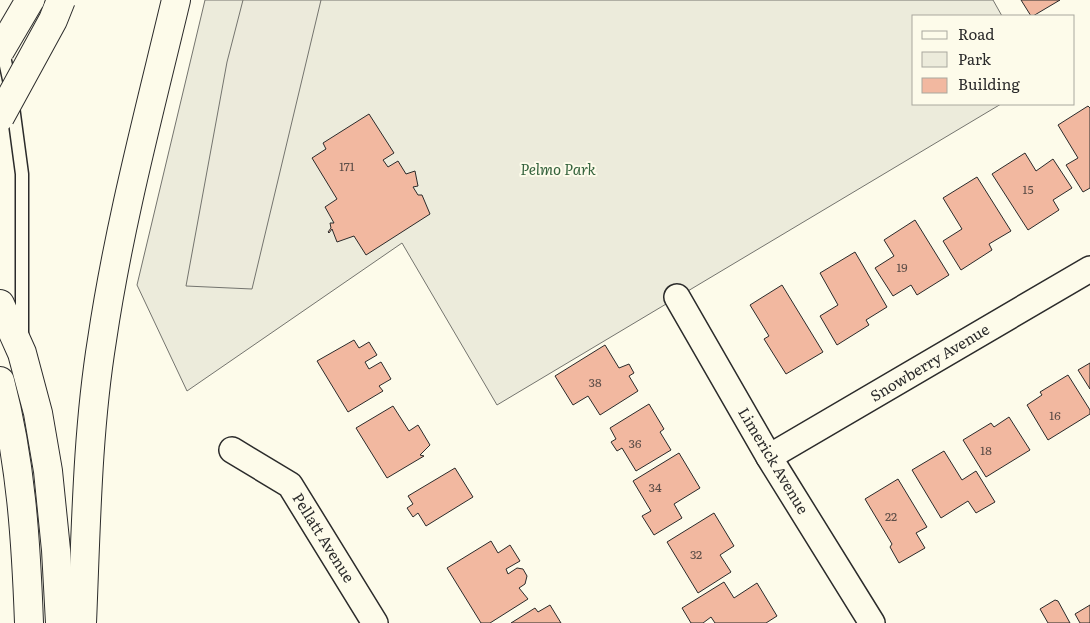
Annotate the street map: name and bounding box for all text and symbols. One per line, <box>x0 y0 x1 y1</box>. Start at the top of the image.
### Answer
legend <box>912 15 1075 105</box>
text: Road <box>958 22 994 45</box>
text: Park <box>958 47 992 70</box>
text: Building <box>958 72 1020 95</box>
house number: 171 <box>339 157 355 175</box>
park label: Pelmo Park <box>520 157 597 180</box>
house number: 15 <box>1023 180 1033 198</box>
house number: 19 <box>896 258 908 276</box>
street label: Snowberry Avenue <box>865 317 993 406</box>
house number: 38 <box>588 373 602 391</box>
street label: Limerick Avenue <box>733 402 815 518</box>
house number: 16 <box>1049 406 1061 424</box>
house number: 36 <box>629 434 642 452</box>
house number: 18 <box>980 441 992 459</box>
house number: 34 <box>648 478 662 496</box>
street label: Pellatt Avenue <box>287 488 361 587</box>
house number: 22 <box>885 507 897 525</box>
house number: 32 <box>690 545 702 563</box>

